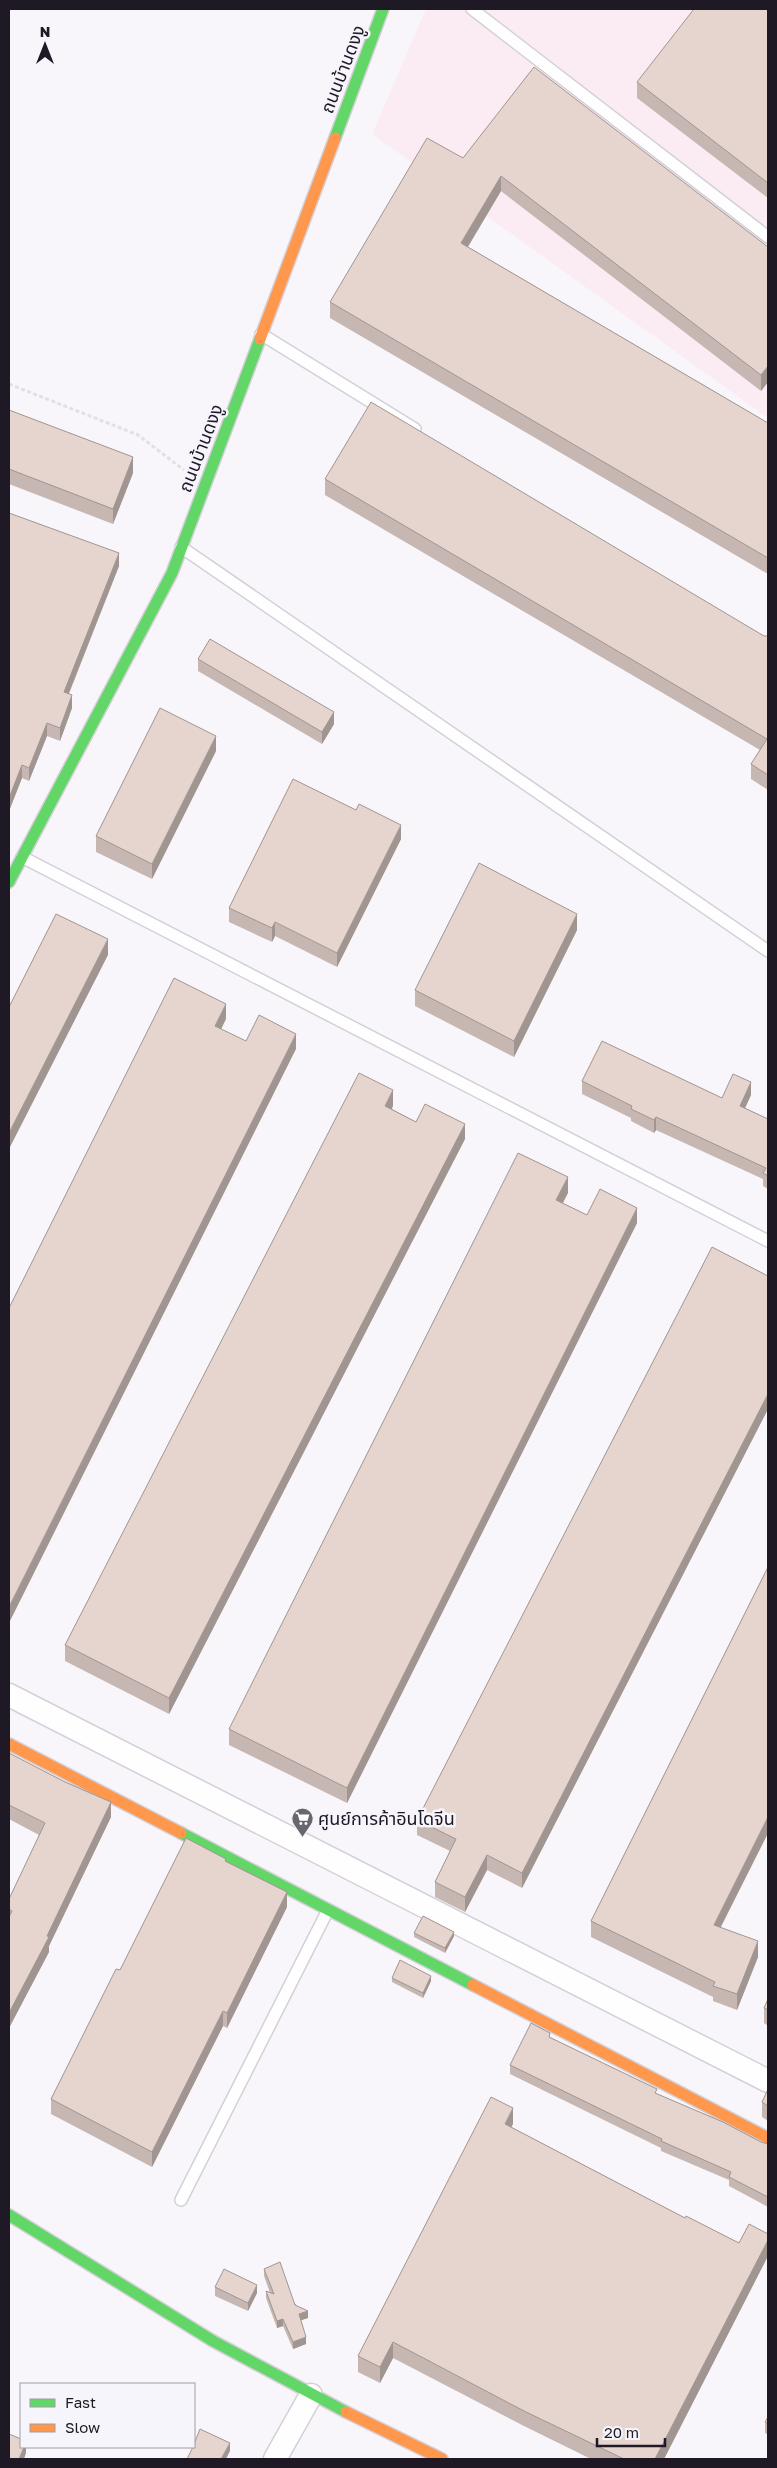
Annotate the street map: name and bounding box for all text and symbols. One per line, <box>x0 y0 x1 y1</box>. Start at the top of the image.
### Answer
north arrow <box>20 20 70 70</box>
street label: ถนนบ้านดงงู <box>315 22 371 117</box>
text: N <box>40 23 50 40</box>
street label: ถนนบ้านดงงู <box>173 401 229 496</box>
supermarket icon: ศูนย์การค้าอินโดจีน <box>290 1806 314 1837</box>
place label: ศูนย์การค้าอินโดจีน <box>318 1807 455 1831</box>
legend <box>20 2383 195 2448</box>
text: Fast <box>65 2393 96 2411</box>
scale bar <box>597 2416 664 2448</box>
text: Slow <box>65 2418 100 2436</box>
text: 20 m <box>604 2423 639 2441</box>

